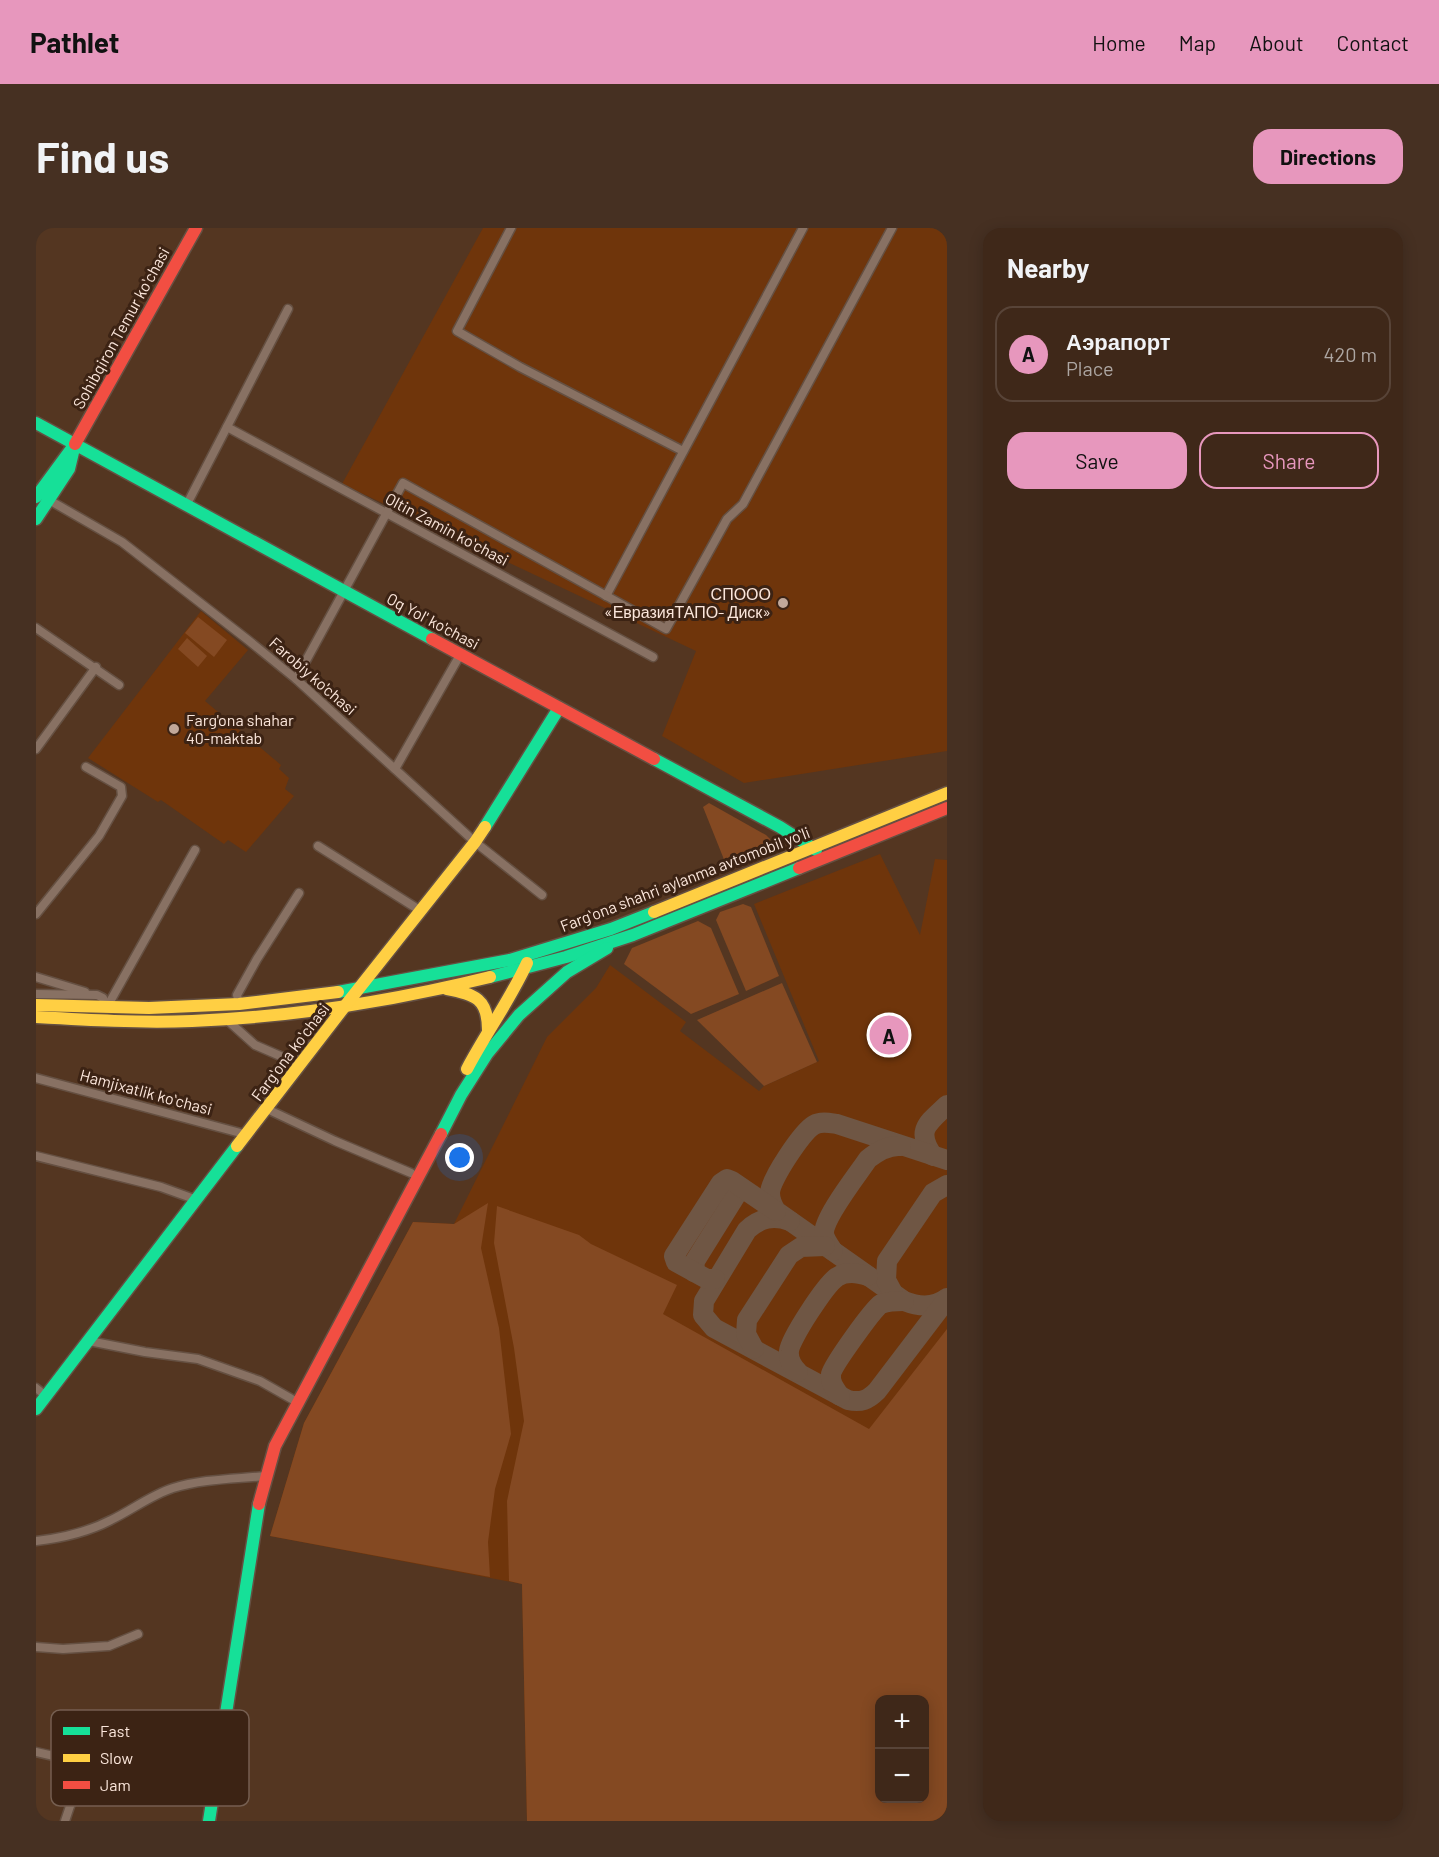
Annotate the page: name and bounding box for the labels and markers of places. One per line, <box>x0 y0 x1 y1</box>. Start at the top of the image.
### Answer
place label: СПООО «ЕвразияТАПО- Диск» <box>604 584 771 621</box>
marker: СПООО «ЕвразияТАПО- Диск» <box>776 596 790 610</box>
place label: Farg'ona shahar 40-maktab <box>186 710 294 747</box>
marker: Farg'ona shahar 40-maktab <box>167 722 181 736</box>
pin: A <box>870 1012 908 1058</box>

